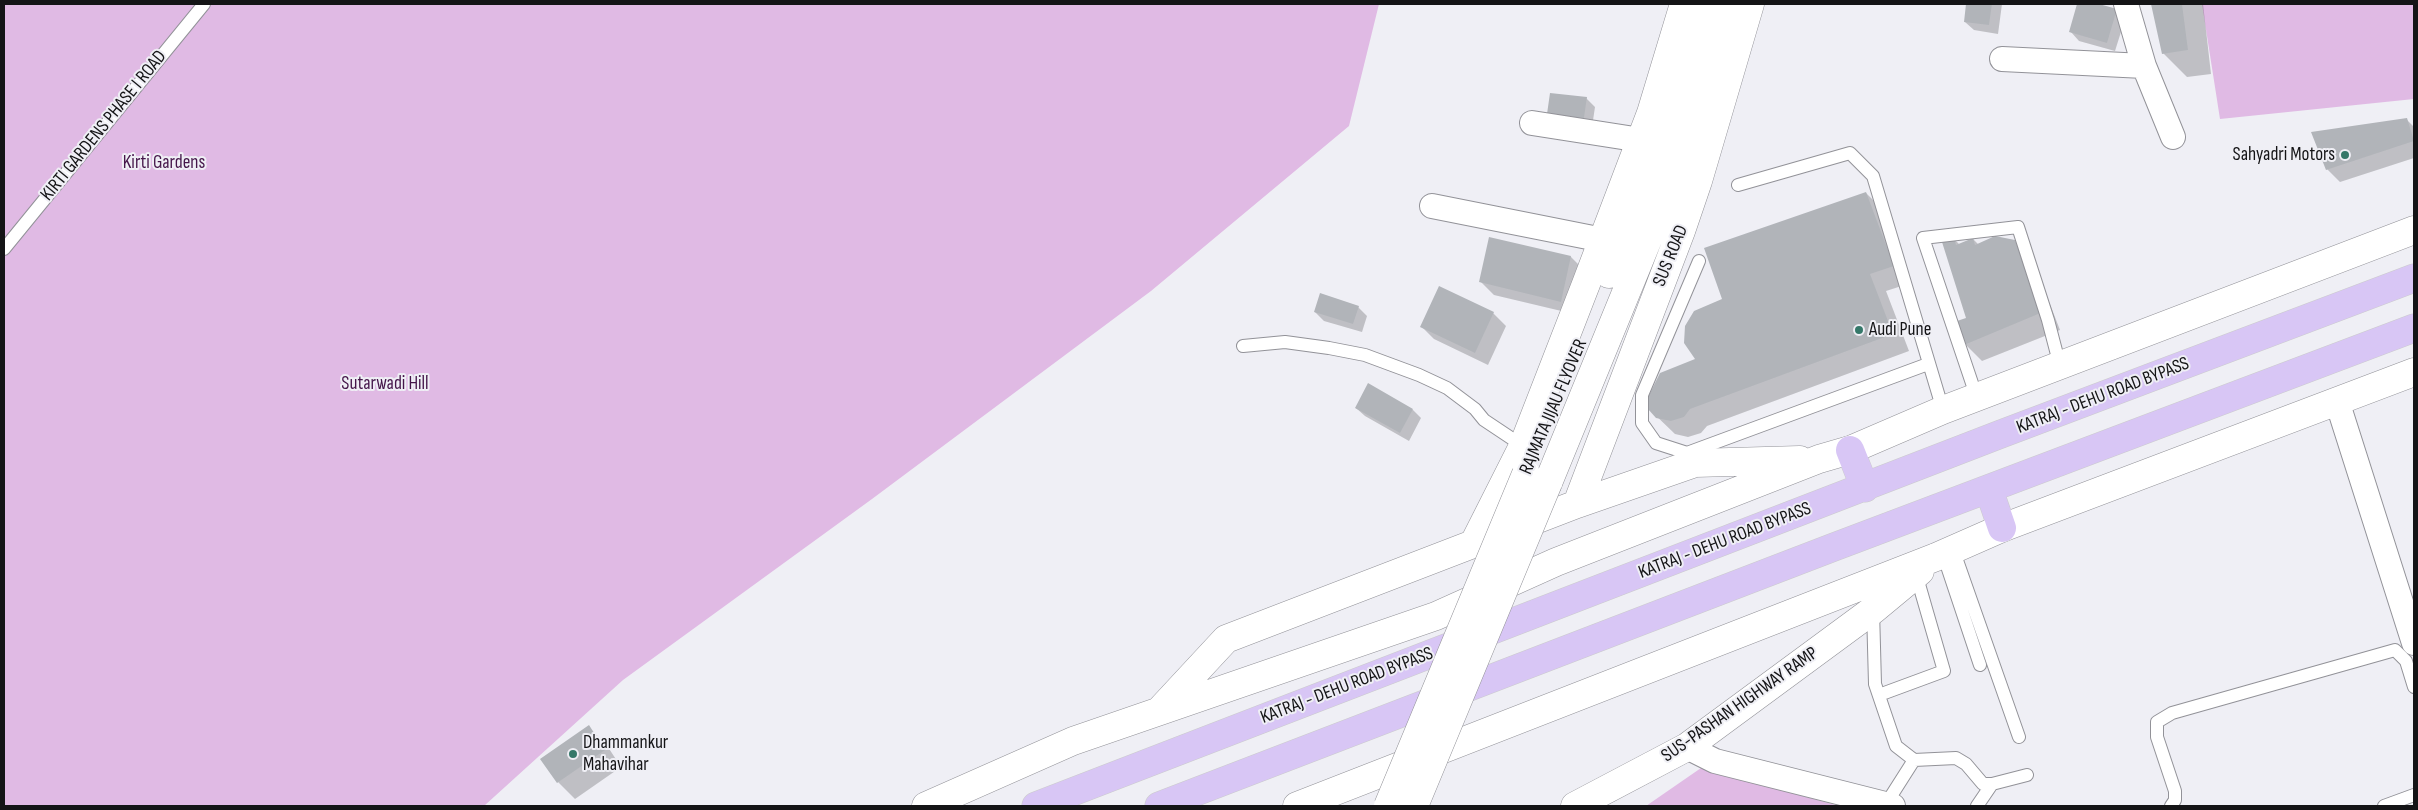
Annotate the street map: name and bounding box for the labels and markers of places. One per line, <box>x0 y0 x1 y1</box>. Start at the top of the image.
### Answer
place label: Sahyadri Motors <box>2232 144 2335 166</box>
marker: Sahyadri Motors <box>2339 149 2351 161</box>
place label: Audi Pune <box>1869 319 1931 341</box>
marker: Audi Pune <box>1853 324 1865 336</box>
place label: Dhammankur Mahavihar <box>583 732 668 776</box>
marker: Dhammankur Mahavihar <box>567 748 579 760</box>

